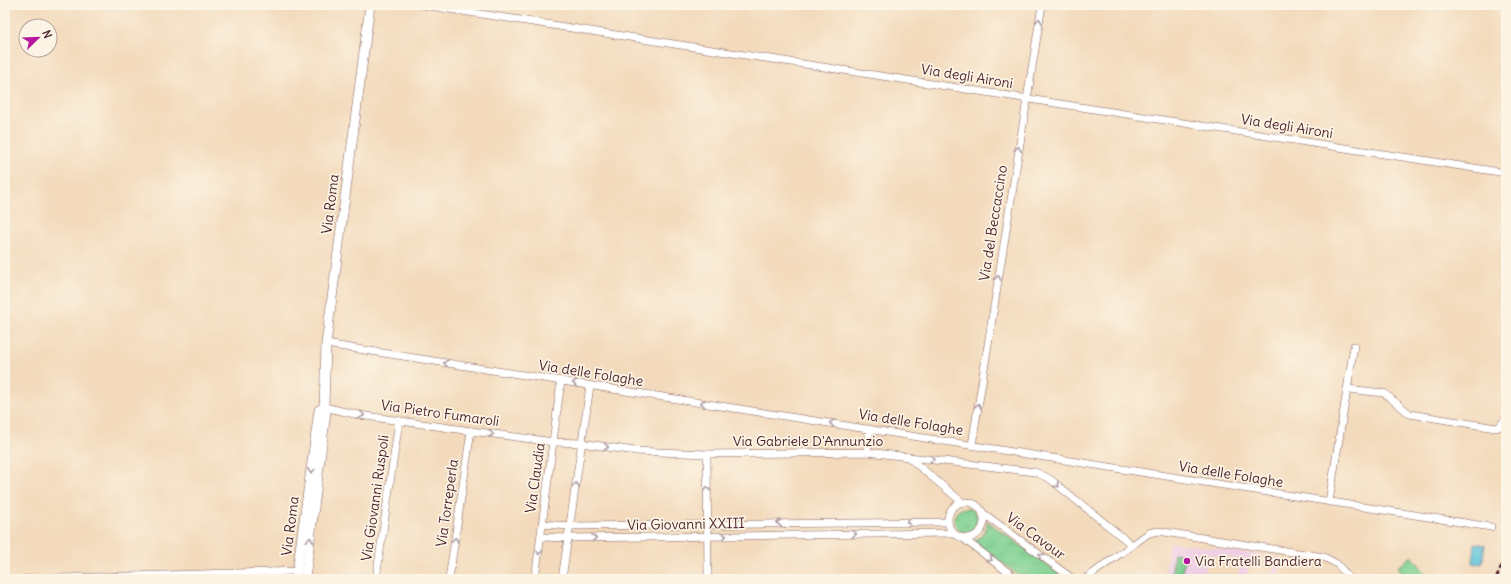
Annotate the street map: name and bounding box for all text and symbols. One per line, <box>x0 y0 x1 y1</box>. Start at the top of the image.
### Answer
north arrow <box>18 18 58 58</box>
one-way arrow <box>1034 18 1043 24</box>
text: N <box>39 28 55 40</box>
street label: Via degli Aironi <box>920 60 1014 92</box>
street label: Via degli Aironi <box>1240 110 1334 142</box>
one-way arrow <box>1013 146 1022 152</box>
street label: Via del Beccaccino <box>975 164 1011 282</box>
street label: Via Roma <box>317 173 343 235</box>
one-way arrow <box>993 274 1002 281</box>
street label: Via delle Folaghe <box>537 356 645 390</box>
one-way arrow <box>443 359 449 368</box>
one-way arrow <box>572 379 578 388</box>
street label: Via Pietro Fumaroli <box>380 396 500 430</box>
one-way arrow <box>700 399 706 408</box>
one-way arrow <box>973 403 982 409</box>
street label: Via delle Folaghe <box>857 405 965 439</box>
one-way arrow <box>359 410 365 419</box>
one-way arrow <box>829 419 835 428</box>
one-way arrow <box>488 429 494 438</box>
street label: Via Gabriele D'Annunzio <box>733 432 883 450</box>
street label: Via Giovanni Ruspoli <box>357 434 393 562</box>
street label: Via Claudia <box>521 442 549 514</box>
one-way arrow <box>603 442 610 451</box>
one-way arrow <box>929 455 935 464</box>
street label: Via delle Folaghe <box>1177 457 1285 491</box>
street label: Via Torreperla <box>432 458 462 548</box>
one-way arrow <box>307 468 316 474</box>
one-way arrow <box>1053 480 1060 487</box>
one-way arrow <box>571 482 580 488</box>
one-way arrow <box>703 486 711 492</box>
street label: Via Roma <box>277 495 303 557</box>
street label: Via Cavour <box>1003 508 1069 564</box>
street label: Via Giovanni XXIII <box>627 514 745 534</box>
one-way arrow <box>906 518 912 526</box>
one-way arrow <box>776 519 782 527</box>
one-way arrow <box>851 530 857 539</box>
one-way arrow <box>721 532 727 540</box>
one-way arrow <box>591 534 597 542</box>
one-way arrow <box>305 537 314 543</box>
one-way arrow <box>450 537 459 543</box>
one-way arrow <box>535 549 544 555</box>
place label: Via Fratelli Bandiera <box>1195 552 1322 570</box>
one-way arrow <box>1038 553 1045 561</box>
one-way arrow <box>986 554 993 561</box>
marker: Via Fratelli Bandiera <box>1182 556 1192 566</box>

